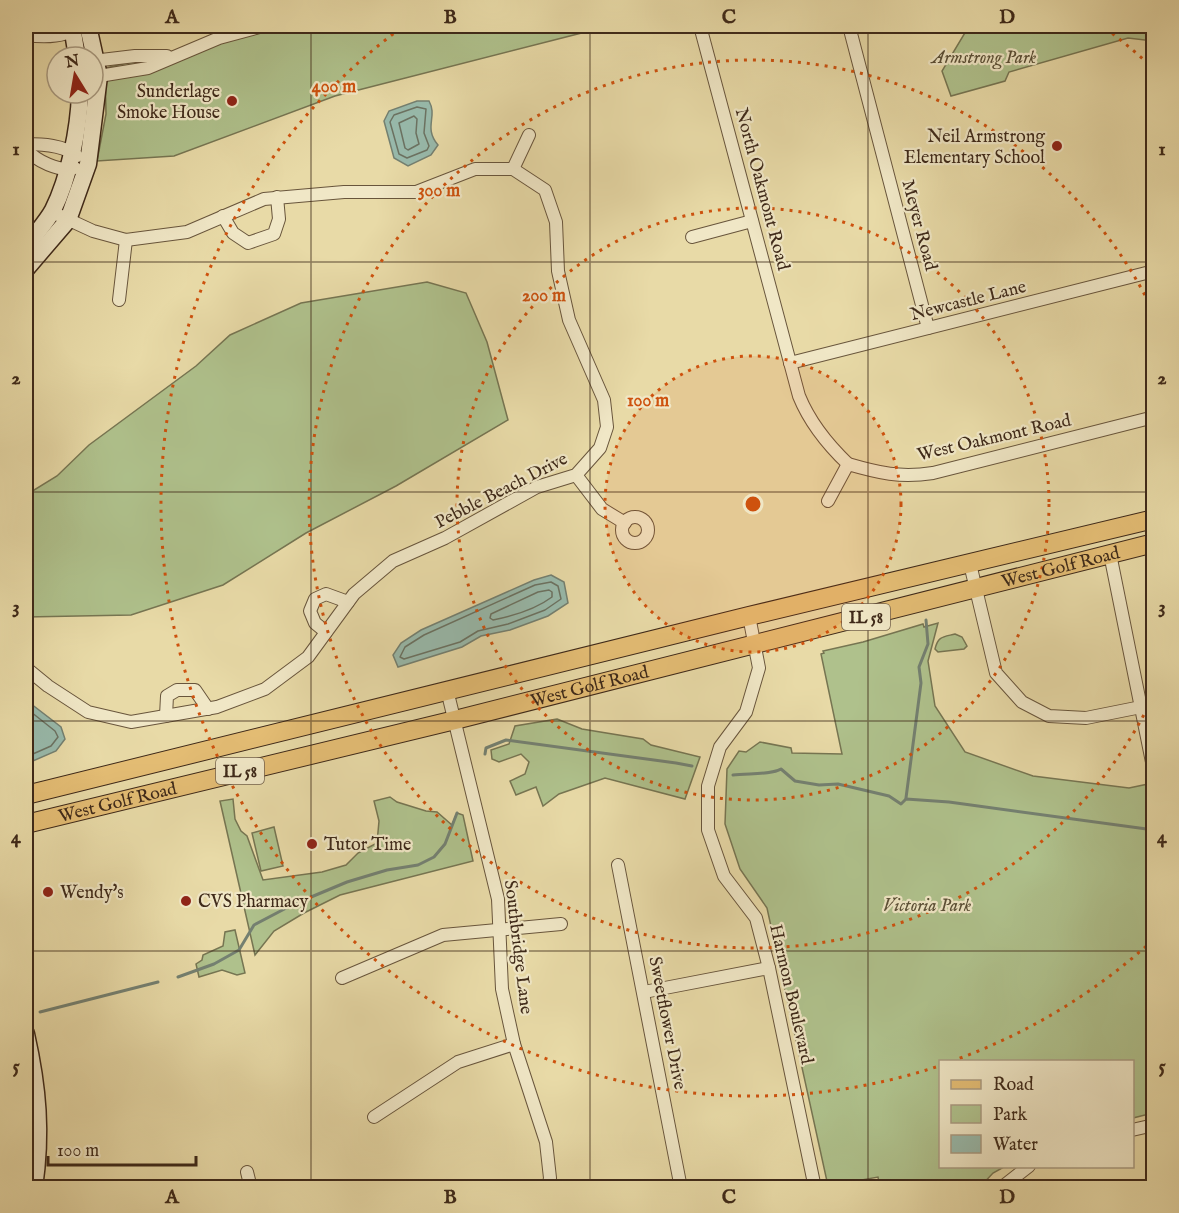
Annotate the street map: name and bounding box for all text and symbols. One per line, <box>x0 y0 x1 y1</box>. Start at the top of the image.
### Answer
text: A <box>164 5 180 30</box>
text: B <box>443 5 457 30</box>
text: C <box>722 5 736 30</box>
text: D <box>999 5 1015 30</box>
north arrow <box>45 45 105 105</box>
park label: Armstrong Park <box>930 47 1036 70</box>
text: N <box>63 51 81 74</box>
text: 400 m <box>312 76 356 99</box>
place label: Sunderlage Smoke House <box>117 81 220 125</box>
marker: Sunderlage Smoke House <box>225 94 239 108</box>
street label: North Oakmont Road <box>729 106 794 273</box>
place label: Neil Armstrong Elementary School <box>904 126 1045 170</box>
text: 1 <box>12 137 20 162</box>
text: 1 <box>1158 137 1166 162</box>
marker: Neil Armstrong Elementary School <box>1050 139 1064 153</box>
street label: Meyer Road <box>895 177 942 274</box>
text: 300 m <box>418 180 460 203</box>
street label: Newcastle Lane <box>908 276 1029 327</box>
text: 200 m <box>522 285 566 308</box>
text: 2 <box>11 366 21 391</box>
text: 2 <box>1157 366 1167 391</box>
text: 100 m <box>627 390 669 413</box>
street label: West Oakmont Road <box>915 409 1074 467</box>
street label: Pebble Beach Drive <box>432 448 572 535</box>
centre of rings <box>743 494 763 514</box>
street label: West Golf Road <box>999 542 1123 594</box>
text: 3 <box>12 595 20 620</box>
text: 3 <box>1158 595 1166 620</box>
road number: IL 58 <box>842 604 890 630</box>
street label: West Golf Road <box>528 661 652 713</box>
road number: IL 58 <box>216 758 264 784</box>
street label: West Golf Road <box>56 778 180 829</box>
text: 4 <box>11 825 22 850</box>
text: 4 <box>1157 825 1168 850</box>
place label: Tutor Time <box>324 834 411 857</box>
marker: Tutor Time <box>305 837 319 851</box>
street label: Southbridge Lane <box>498 879 537 1016</box>
place label: Wendy's <box>60 882 124 905</box>
marker: Wendy's <box>41 885 55 899</box>
place label: CVS Pharmacy <box>198 891 309 914</box>
marker: CVS Pharmacy <box>179 894 193 908</box>
park label: Victoria Park <box>883 895 971 918</box>
street label: Harmon Boulevard <box>763 922 818 1067</box>
street label: Sweetflower Drive <box>642 955 691 1092</box>
text: 5 <box>12 1054 20 1079</box>
text: 5 <box>1158 1054 1166 1079</box>
legend <box>939 1060 1134 1168</box>
text: Road <box>993 1074 1034 1097</box>
text: Park <box>993 1104 1028 1127</box>
scale bar <box>48 1129 196 1167</box>
text: Water <box>993 1134 1038 1157</box>
text: 100 m <box>57 1140 99 1163</box>
text: A <box>164 1185 180 1210</box>
text: B <box>443 1185 457 1210</box>
text: C <box>722 1185 736 1210</box>
text: D <box>999 1185 1015 1210</box>

